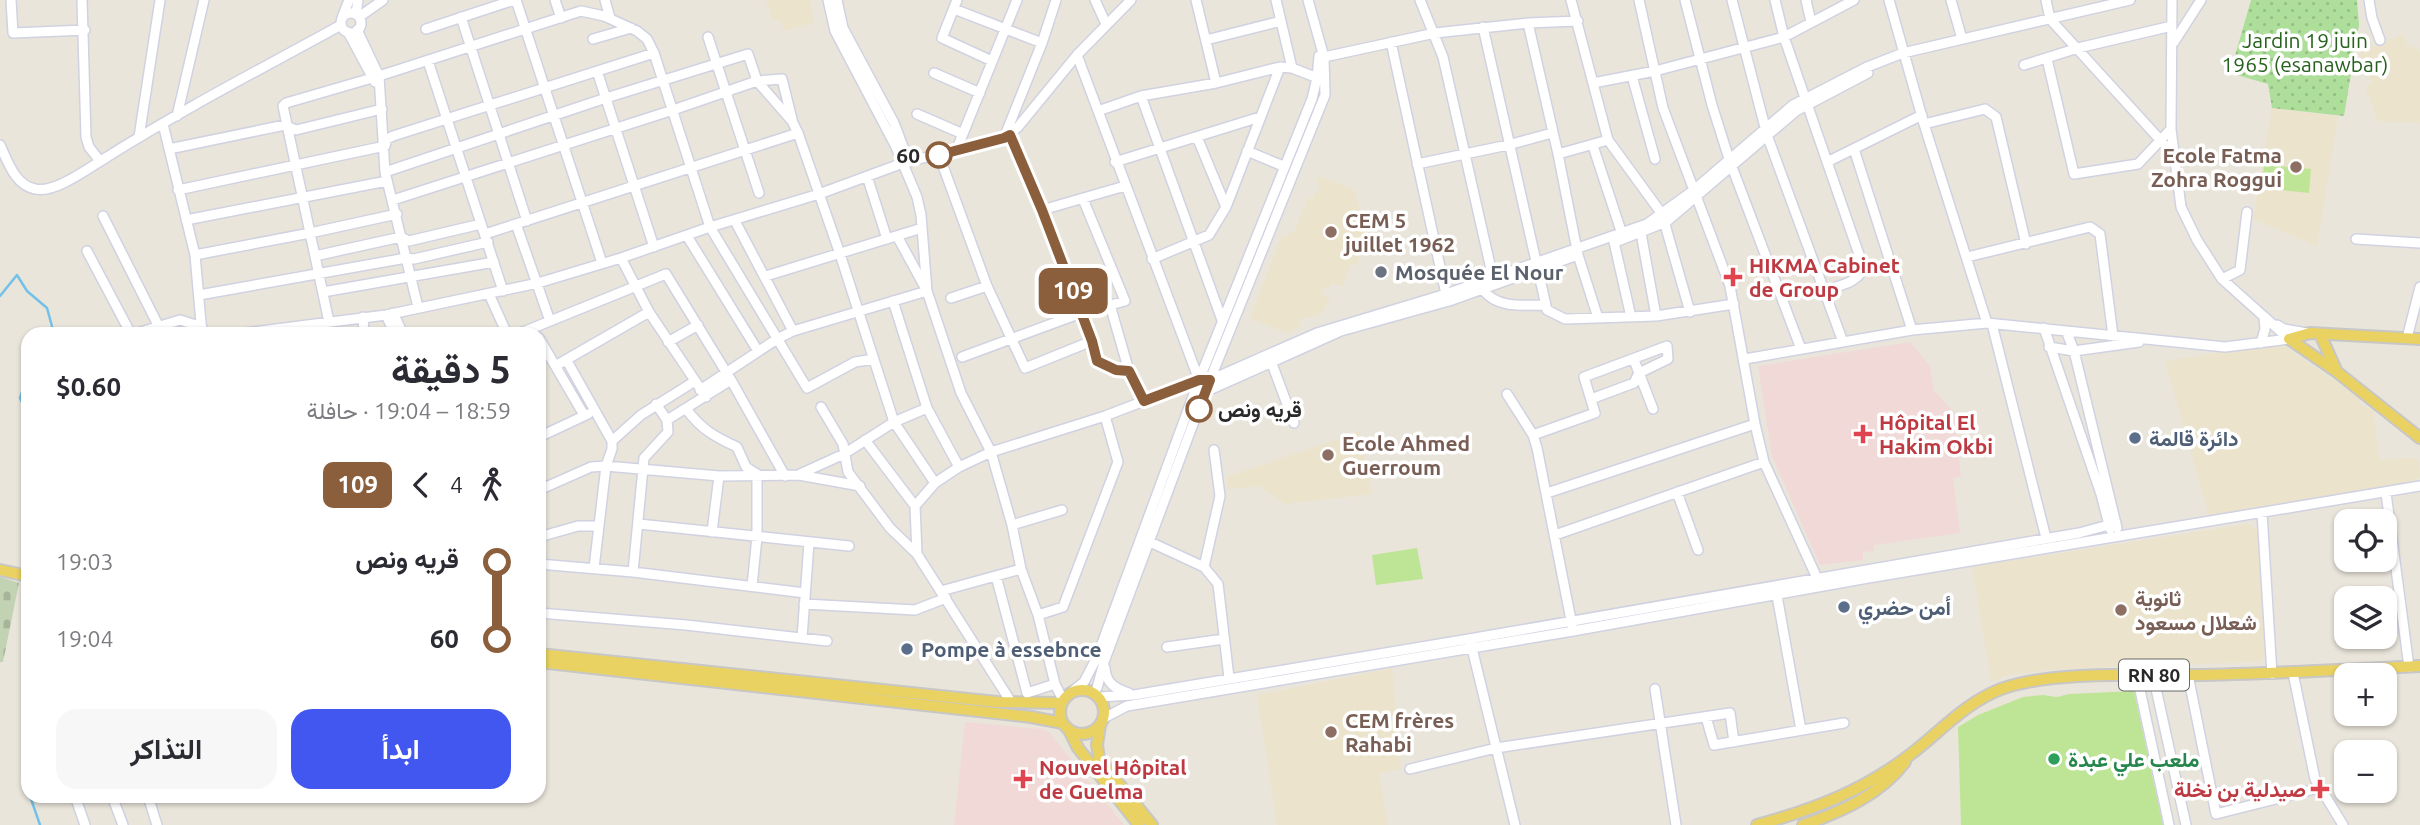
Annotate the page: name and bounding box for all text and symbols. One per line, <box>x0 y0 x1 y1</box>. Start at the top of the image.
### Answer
park label: Jardin 19 juin 1965 (esanawbar) <box>2222 28 2388 76</box>
marker: 60 <box>926 142 952 168</box>
place label: 60 <box>896 143 920 167</box>
place label: Ecole Fatma Zohra Roggui <box>2151 143 2282 191</box>
marker: Ecole Fatma Zohra Roggui <box>2288 159 2304 175</box>
place label: CEM 5 juillet 1962 <box>1343 208 1455 256</box>
marker: CEM 5 juillet 1962 <box>1323 224 1339 240</box>
place label: HIKMA Cabinet de Group <box>1749 253 1900 301</box>
place label: Mosquée El Nour <box>1395 260 1564 284</box>
marker: Mosquée El Nour <box>1373 264 1389 280</box>
marker: HIKMA Cabinet de Group <box>1723 267 1743 287</box>
line badge: 109 <box>1033 268 1113 314</box>
text: 109 <box>1053 277 1093 304</box>
text: 5 دقيقة <box>391 348 511 390</box>
text: $0.60 <box>56 372 121 401</box>
marker: قريه ونص <box>1186 396 1212 422</box>
place label: قريه ونص <box>1218 397 1302 423</box>
text: 18:59 – 19:04 · حافلة <box>307 398 511 423</box>
place label: Hôpital El Hakim Okbi <box>1879 410 1993 458</box>
marker: Hôpital El Hakim Okbi <box>1853 424 1873 444</box>
place label: دائرة قالمة <box>2149 426 2239 452</box>
marker: دائرة قالمة <box>2127 430 2143 446</box>
place label: Ecole Ahmed Guerroum <box>1342 431 1470 479</box>
marker: Ecole Ahmed Guerroum <box>1320 447 1336 463</box>
icon: back <box>402 466 440 504</box>
icon: walk <box>473 466 511 504</box>
text: 109 <box>337 471 378 498</box>
text: 4 <box>450 472 463 497</box>
map controls <box>2334 509 2397 803</box>
button: locate <box>2334 509 2397 572</box>
text: قريه ونص <box>355 544 459 573</box>
text: 19:03 <box>56 549 114 574</box>
place label: ثانوية شعلال مسعود <box>2135 586 2257 636</box>
button: layers <box>2334 586 2397 649</box>
place label: أمن حضري <box>1858 595 1951 625</box>
marker: أمن حضري <box>1836 599 1852 615</box>
marker: ثانوية شعلال مسعود <box>2113 602 2129 618</box>
text: 60 <box>430 624 459 653</box>
text: 19:04 <box>56 626 114 651</box>
place label: Pompe à essebnce <box>921 637 1102 661</box>
marker: Pompe à essebnce <box>899 641 915 657</box>
road number: RN 80 <box>2119 660 2189 690</box>
button: + <box>2334 663 2397 726</box>
place label: CEM frères Rahabi <box>1345 708 1454 756</box>
button: التذاكر <box>56 709 277 789</box>
button: ابدأ <box>291 709 511 789</box>
marker: CEM frères Rahabi <box>1323 724 1339 740</box>
button: − <box>2334 740 2397 803</box>
place label: ملعب علي عبدة <box>2068 747 2199 777</box>
marker: ملعب علي عبدة <box>2046 751 2062 767</box>
place label: Nouvel Hôpital de Guelma <box>1039 755 1187 803</box>
marker: Nouvel Hôpital de Guelma <box>1013 769 1033 789</box>
place label: صيدلية بن نخلة <box>2174 777 2306 802</box>
marker: صيدلية بن نخلة <box>2312 781 2328 797</box>

